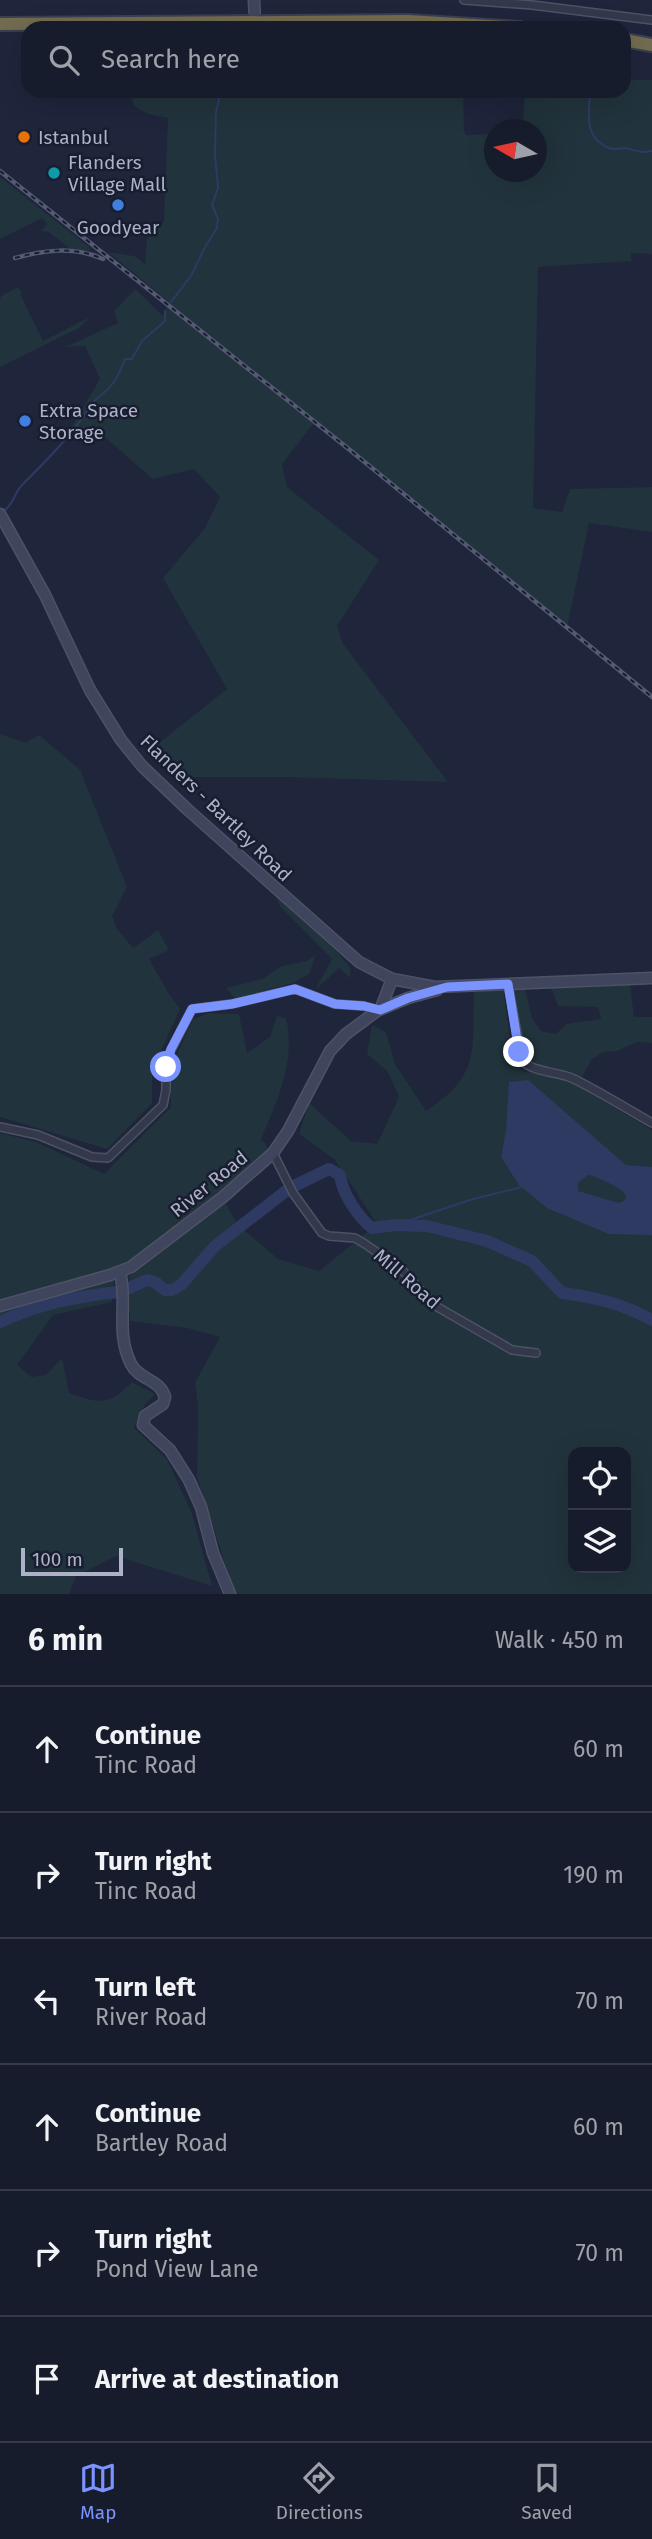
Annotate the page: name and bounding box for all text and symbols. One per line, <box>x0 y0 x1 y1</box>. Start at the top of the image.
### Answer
search box <box>21 21 631 98</box>
icon: search <box>45 41 83 79</box>
text: Search here <box>101 44 240 75</box>
north arrow <box>484 119 547 182</box>
place label: Istanbul <box>38 126 109 149</box>
marker: Istanbul <box>16 129 32 145</box>
place label: Flanders Village Mall <box>68 151 167 196</box>
marker: Flanders Village Mall <box>46 165 62 181</box>
marker: Goodyear <box>110 197 126 213</box>
place label: Goodyear <box>77 216 160 239</box>
place label: Extra Space Storage <box>39 399 138 444</box>
marker: Extra Space Storage <box>17 413 33 429</box>
street label: Flanders - Bartley Road <box>136 730 296 886</box>
route end <box>503 1036 534 1067</box>
route start <box>150 1051 181 1082</box>
street label: River Road <box>166 1146 252 1222</box>
street label: Mill Road <box>369 1244 445 1314</box>
map controls <box>568 1447 631 1573</box>
button: locate <box>568 1447 631 1510</box>
button: layers <box>568 1510 631 1573</box>
scale bar <box>21 1545 122 1577</box>
text: 100 m <box>32 1548 83 1571</box>
text: 6 min <box>28 1622 103 1658</box>
text: Walk · 450 m <box>495 1626 624 1654</box>
text: Continue <box>95 1720 201 1751</box>
icon: ahead <box>28 1730 66 1768</box>
text: 60 m <box>573 1735 624 1763</box>
text: Tinc Road <box>95 1751 197 1779</box>
text: Turn right <box>95 1846 212 1877</box>
icon: right <box>28 1856 66 1894</box>
text: 190 m <box>563 1861 624 1889</box>
text: Tinc Road <box>95 1877 197 1905</box>
text: Turn left <box>95 1972 196 2003</box>
icon: left <box>28 1982 66 2020</box>
text: 70 m <box>575 1987 624 2015</box>
text: River Road <box>95 2003 207 2031</box>
text: Continue <box>95 2098 201 2129</box>
icon: ahead <box>28 2108 66 2146</box>
text: 60 m <box>573 2113 624 2141</box>
text: Bartley Road <box>95 2129 228 2157</box>
text: Turn right <box>95 2224 212 2255</box>
icon: right <box>28 2234 66 2272</box>
text: 70 m <box>575 2239 624 2267</box>
text: Pond View Lane <box>95 2255 259 2283</box>
icon: arrive <box>28 2360 66 2398</box>
text: Arrive at destination <box>95 2364 339 2395</box>
tab: Map <box>79 2459 117 2524</box>
tab: Directions <box>276 2459 363 2524</box>
tab: Saved <box>521 2459 573 2524</box>

